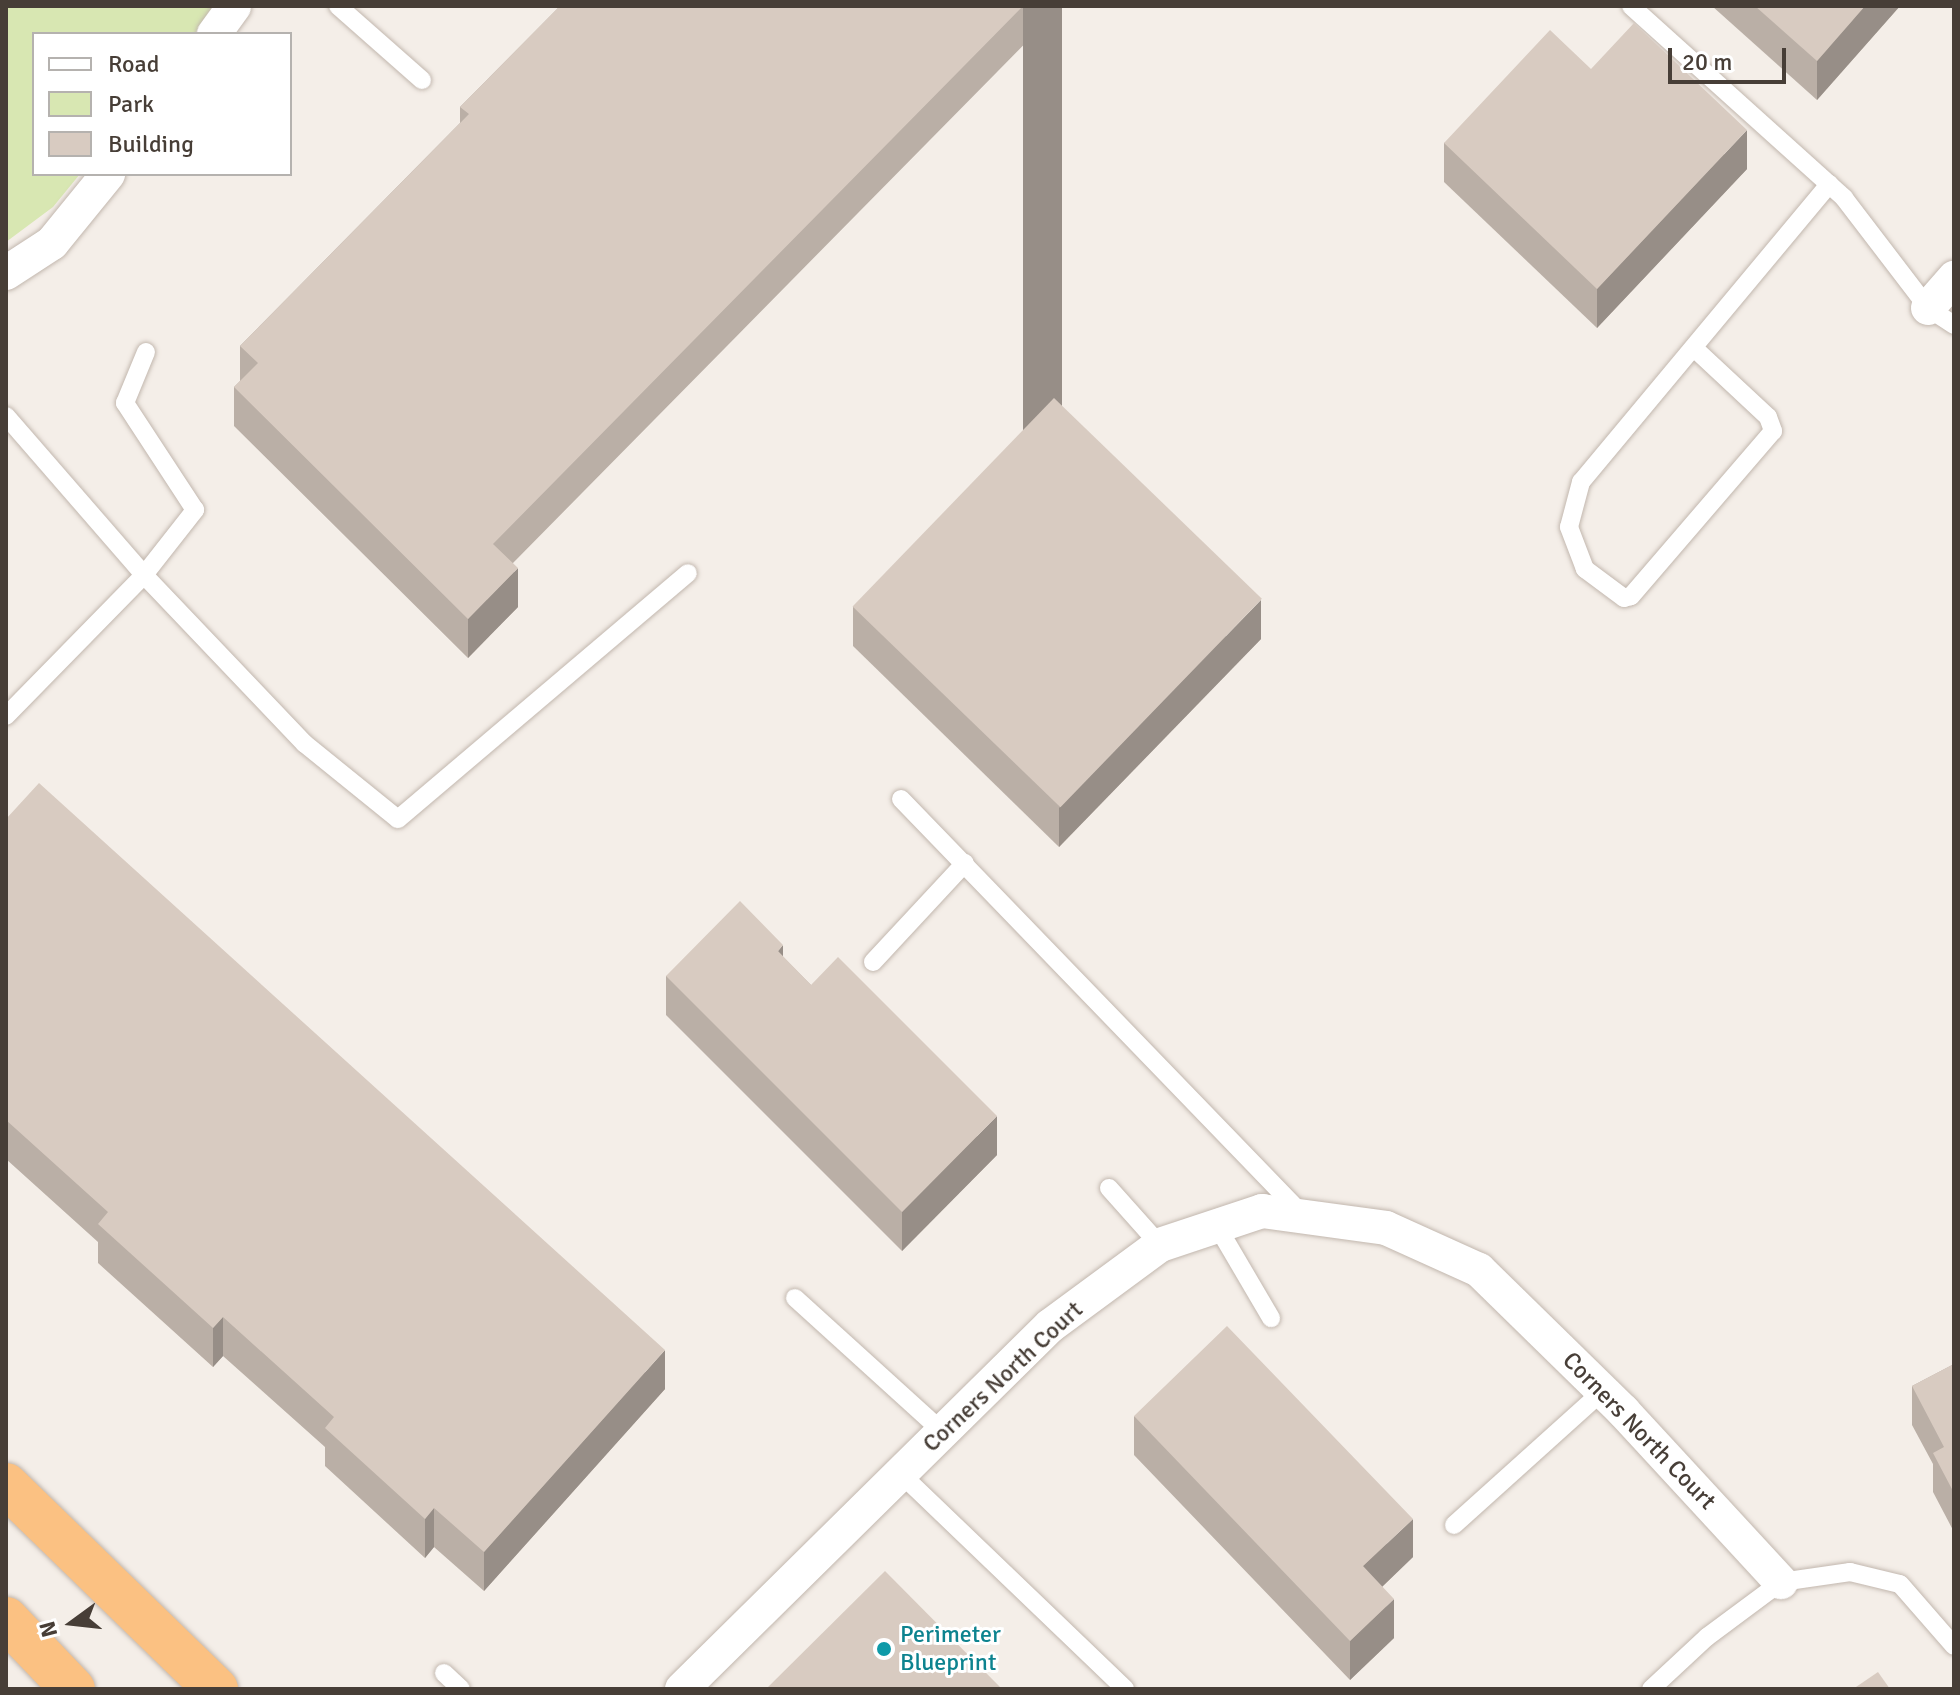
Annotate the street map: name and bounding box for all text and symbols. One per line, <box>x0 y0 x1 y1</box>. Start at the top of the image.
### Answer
legend <box>32 32 292 176</box>
scale bar <box>1672 32 1790 82</box>
text: 20 m <box>1682 47 1732 77</box>
text: Road <box>108 49 159 79</box>
text: Park <box>108 89 154 119</box>
text: Building <box>108 129 194 159</box>
street label: Corners North Court <box>917 1296 1089 1458</box>
street label: Corners North Court <box>1556 1346 1722 1516</box>
north arrow <box>32 1583 112 1663</box>
text: N <box>33 1618 63 1640</box>
place label: Perimeter Blueprint <box>900 1621 1001 1677</box>
marker: Perimeter Blueprint <box>875 1640 893 1658</box>

